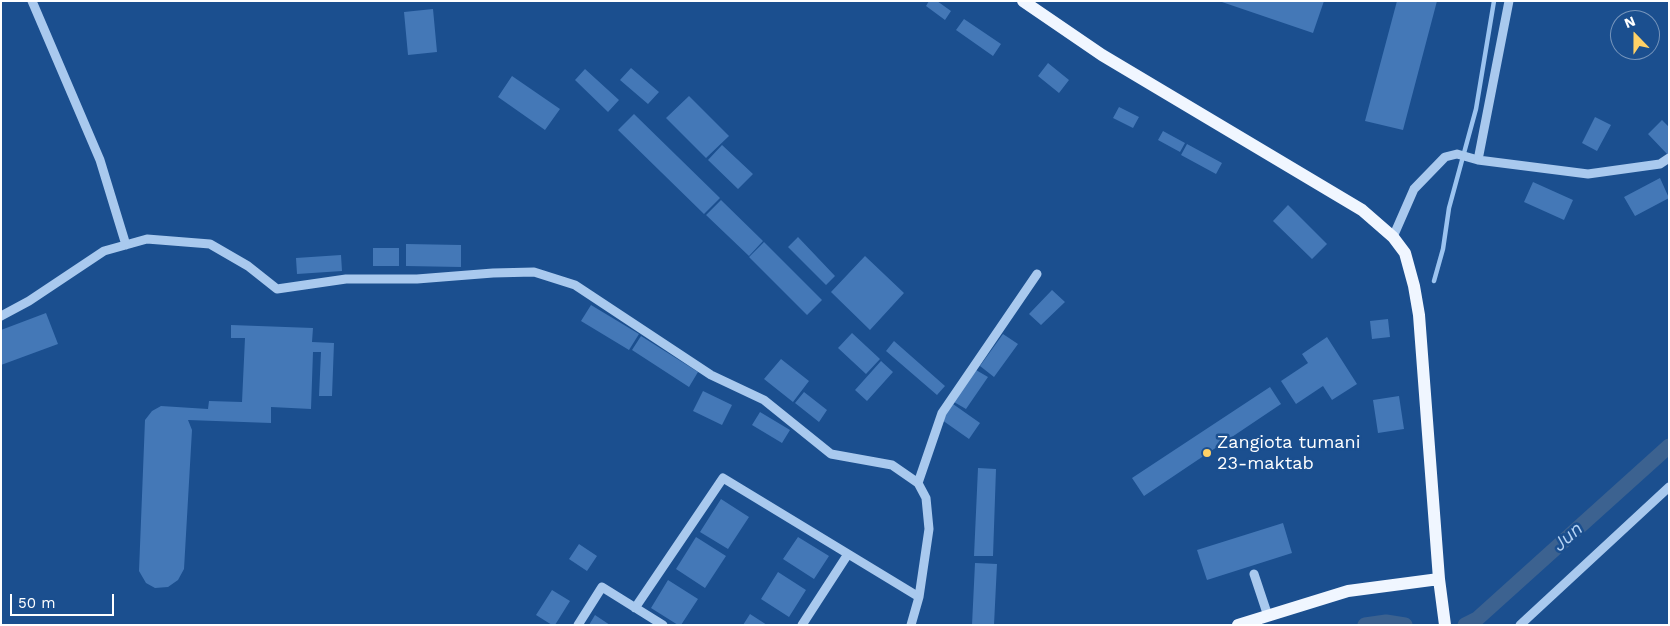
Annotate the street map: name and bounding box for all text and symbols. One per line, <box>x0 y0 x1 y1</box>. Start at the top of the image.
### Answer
north arrow <box>1610 10 1660 60</box>
text: N <box>1622 13 1638 31</box>
place label: Zangiota tumani 23-maktab <box>1217 432 1360 474</box>
marker: Zangiota tumani 23-maktab <box>1201 447 1213 459</box>
water label: Jun <box>1548 517 1588 557</box>
scale bar <box>12 584 116 616</box>
text: 50 m <box>18 594 55 612</box>

